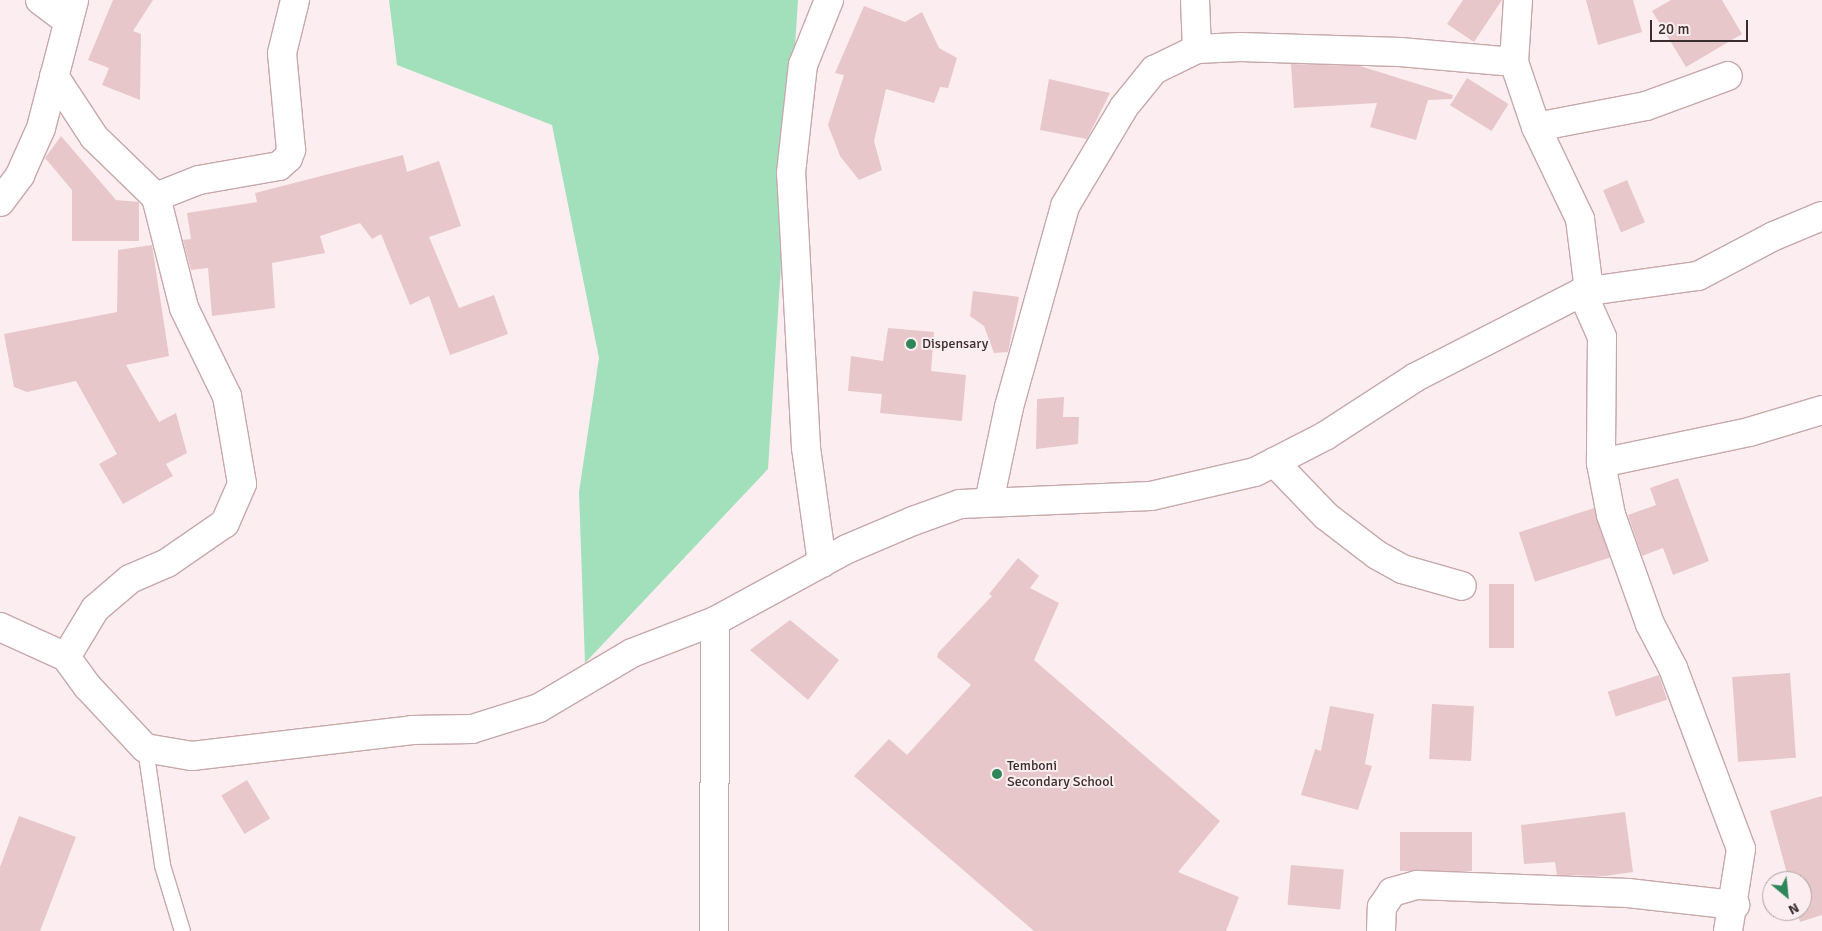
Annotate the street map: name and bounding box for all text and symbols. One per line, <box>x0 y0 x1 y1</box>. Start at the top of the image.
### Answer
scale bar <box>1652 10 1750 42</box>
text: 20 m <box>1658 20 1689 38</box>
place label: Dispensary <box>922 336 988 352</box>
marker: Dispensary <box>904 337 918 351</box>
place label: Temboni Secondary School <box>1007 758 1114 790</box>
marker: Temboni Secondary School <box>991 768 1003 780</box>
north arrow <box>1762 871 1812 921</box>
text: N <box>1786 899 1802 919</box>

